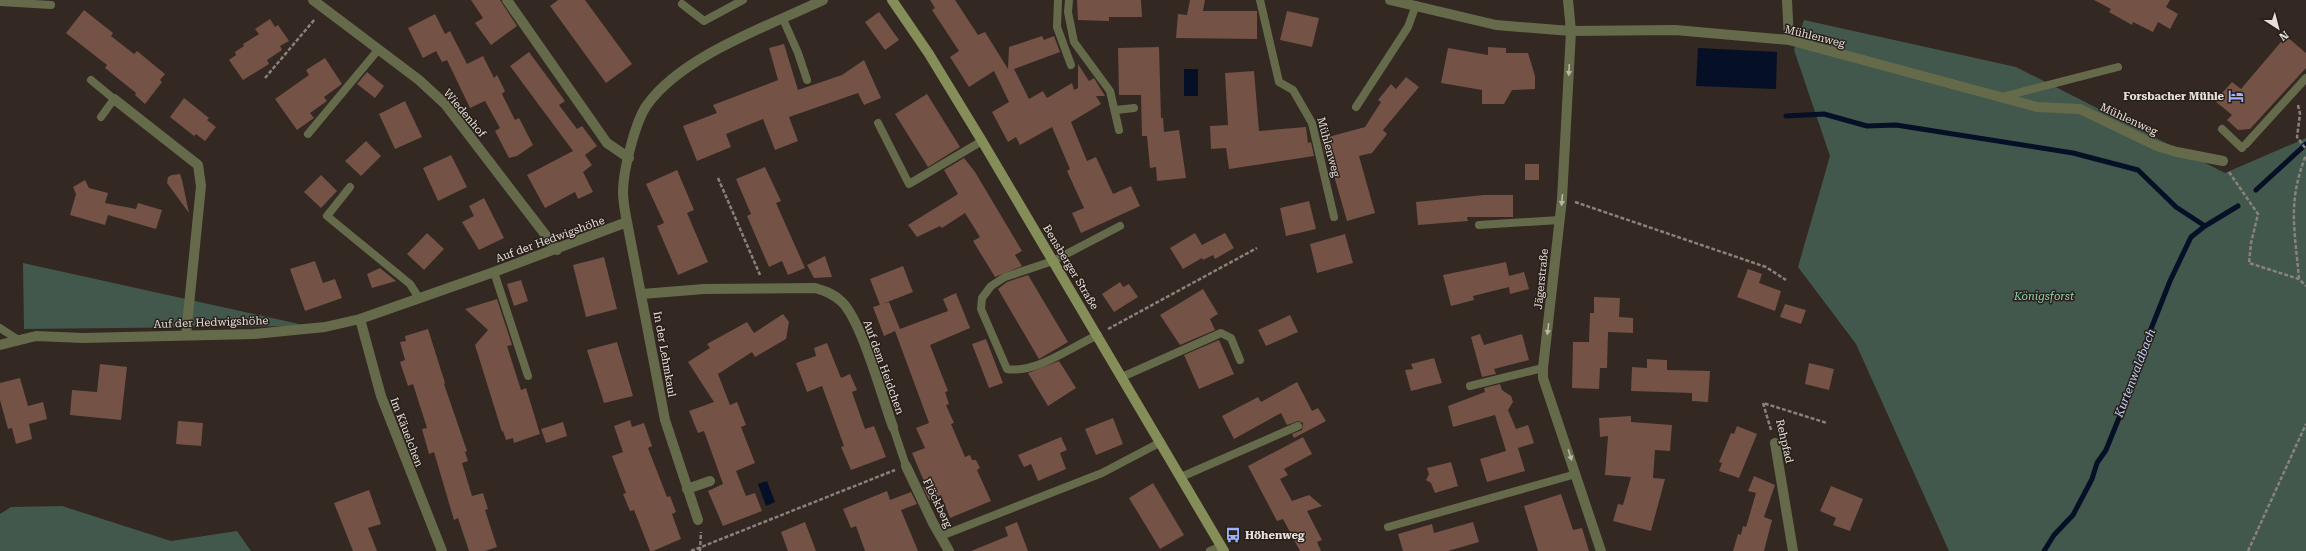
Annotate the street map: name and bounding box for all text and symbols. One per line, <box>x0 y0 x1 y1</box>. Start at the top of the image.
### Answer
north arrow <box>2258 8 2298 48</box>
street label: Mühlenweg <box>1783 23 1847 50</box>
text: N <box>2276 28 2291 44</box>
one-way arrow <box>1565 64 1572 76</box>
street label: Wiedenhof <box>441 87 489 141</box>
hotel icon: Forsbacher Mühle <box>2227 87 2245 105</box>
place label: Forsbacher Mühle <box>2123 90 2225 103</box>
street label: Mühlenweg <box>2098 101 2160 139</box>
street label: Mühlenweg <box>1314 116 1343 179</box>
one-way arrow <box>1558 194 1565 206</box>
street label: Auf der Hedwigshöhe <box>494 214 606 265</box>
street label: Bensberger Straße <box>1040 222 1101 312</box>
street label: Jägerstraße <box>1532 248 1551 310</box>
park label: Königsforst <box>2013 290 2075 303</box>
street label: In der Lehmkaul <box>651 310 679 399</box>
street label: Auf der Hedwigshöhe <box>153 314 269 331</box>
street label: Auf dem Heidchen <box>860 318 907 416</box>
one-way arrow <box>1545 323 1551 336</box>
water label: Kurtenwaldbach <box>2111 327 2158 420</box>
street label: Im Käuelchen <box>387 396 426 469</box>
street label: Rehpfad <box>1773 418 1796 464</box>
one-way arrow <box>1567 449 1573 461</box>
street label: Flöckberg <box>920 476 955 531</box>
bus stop icon: Höhenweg <box>1224 526 1242 544</box>
place label: Höhenweg <box>1245 529 1305 542</box>

